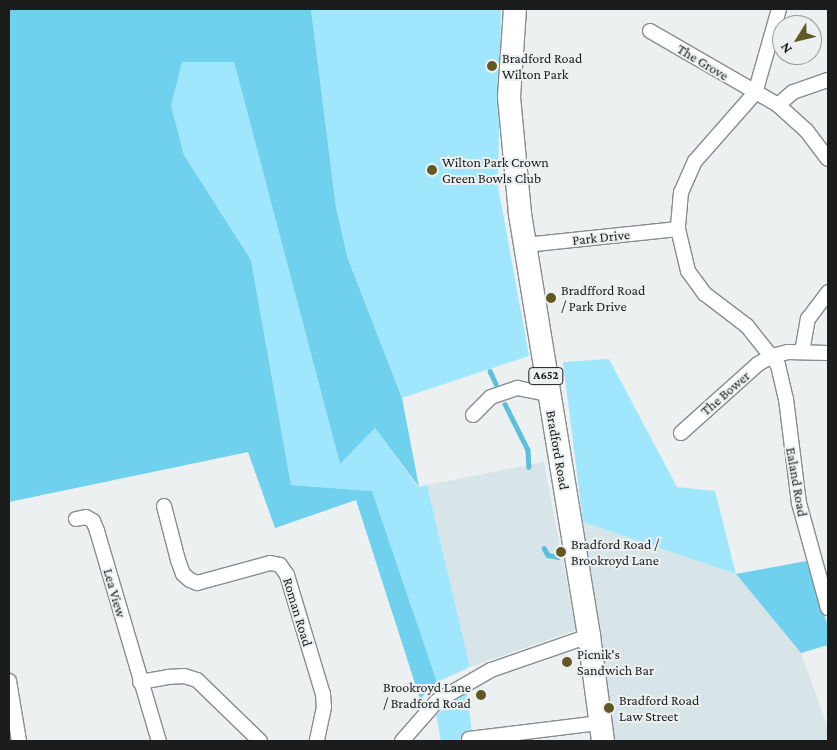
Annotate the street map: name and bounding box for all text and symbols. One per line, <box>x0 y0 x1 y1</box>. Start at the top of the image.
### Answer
north arrow <box>772 15 822 65</box>
street label: The Grove <box>674 40 732 84</box>
text: N <box>776 40 795 57</box>
place label: Bradford Road Wilton Park <box>502 50 582 82</box>
marker: Bradford Road Wilton Park <box>486 60 498 72</box>
place label: Wilton Park Crown Green Bowls Club <box>442 154 549 186</box>
marker: Wilton Park Crown Green Bowls Club <box>426 164 438 176</box>
street label: Park Drive <box>571 226 631 248</box>
place label: Bradfford Road / Park Drive <box>561 282 645 314</box>
marker: Bradfford Road / Park Drive <box>545 292 557 304</box>
road number: A652 <box>527 366 565 386</box>
street label: The Bower <box>697 367 753 419</box>
street label: Bradford Road <box>543 409 573 491</box>
street label: Ealand Road <box>783 446 811 518</box>
place label: Bradford Road / Brookroyd Lane <box>571 536 659 568</box>
marker: Bradford Road / Brookroyd Lane <box>555 546 567 558</box>
street label: Lea View <box>100 567 130 619</box>
street label: Roman Road <box>280 576 316 648</box>
place label: Picnik's Sandwich Bar <box>577 646 654 679</box>
marker: Picnik's Sandwich Bar <box>561 656 573 668</box>
place label: Brookroyd Lane / Bradford Road <box>383 679 471 712</box>
marker: Brookroyd Lane / Bradford Road <box>475 689 487 701</box>
place label: Bradford Road Law Street <box>619 692 699 724</box>
marker: Bradford Road Law Street <box>603 702 615 714</box>

